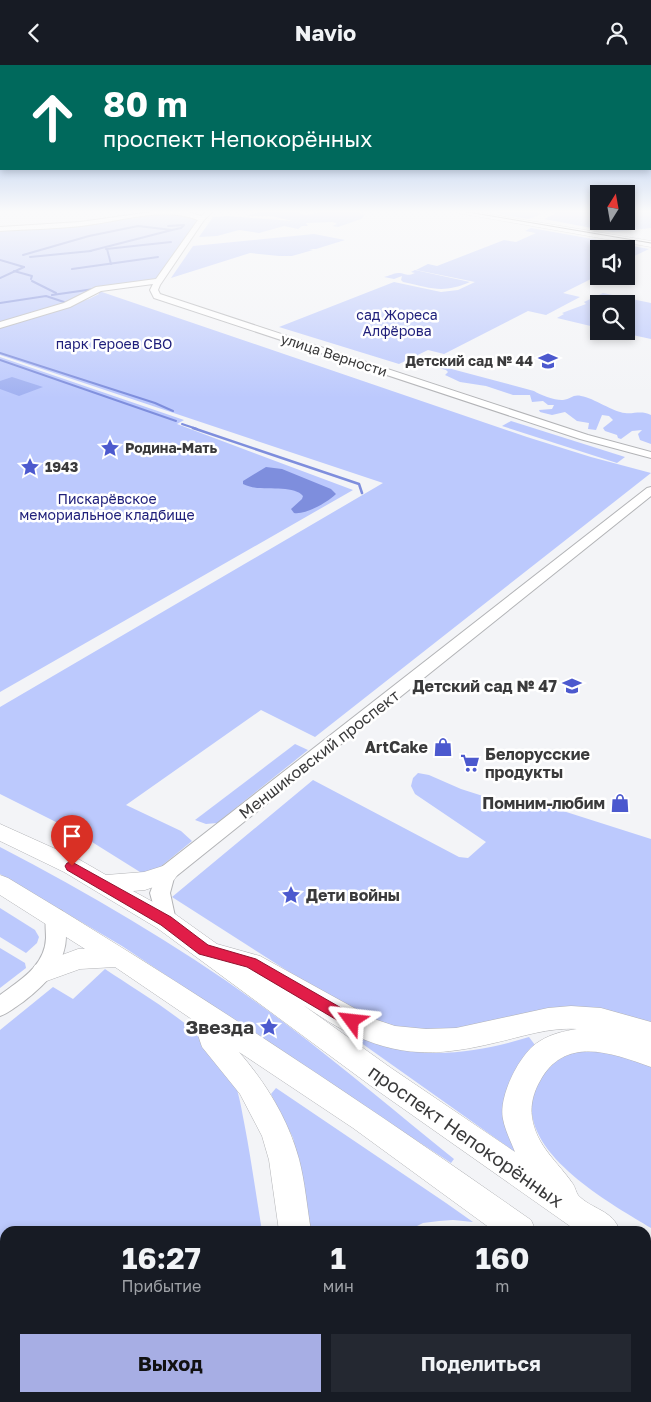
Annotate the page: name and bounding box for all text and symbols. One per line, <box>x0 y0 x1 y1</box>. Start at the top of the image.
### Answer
icon: back <box>20 19 48 47</box>
text: Navio <box>295 19 356 46</box>
icon: person <box>603 19 631 47</box>
text: 80 m <box>103 83 188 125</box>
icon: ahead <box>20 85 85 150</box>
text: проспект Непокорённых <box>103 125 372 152</box>
north arrow <box>590 185 635 230</box>
map controls <box>590 185 635 340</box>
button: sound <box>590 240 635 285</box>
button: search <box>590 295 635 340</box>
park label: сад Жореса Алфёрова <box>356 306 438 339</box>
street label: улица Верности <box>279 329 389 380</box>
park label: парк Героев СВО <box>56 335 172 352</box>
school or university icon: Детский сад № 44 <box>537 350 559 372</box>
place label: Детский сад № 44 <box>406 352 533 369</box>
place icon: Родина-Мать <box>99 437 121 459</box>
place label: Родина-Мать <box>125 439 218 456</box>
place icon: 1943 <box>19 456 41 478</box>
place label: 1943 <box>45 458 78 475</box>
park label: Пискарёвское мемориальное кладбище <box>19 490 195 523</box>
school or university icon: Детский сад № 47 <box>561 675 583 697</box>
place label: Детский сад № 47 <box>413 676 557 696</box>
street label: Меншиковский проспект <box>235 685 403 823</box>
shop icon: ArtCake <box>432 736 454 758</box>
place label: ArtCake <box>365 737 428 757</box>
place label: Белорусские продукты <box>485 744 590 782</box>
supermarket icon: Белорусские продукты <box>459 752 481 774</box>
shop icon: Помним-любим <box>609 792 631 814</box>
place label: Помним-любим <box>482 793 605 813</box>
pin <box>51 815 93 866</box>
icon: arrive <box>58 822 86 850</box>
place icon: Дети войны <box>280 884 302 906</box>
place label: Дети войны <box>306 885 400 905</box>
position arrow <box>325 994 377 1046</box>
place label: Звезда <box>186 1015 254 1038</box>
place icon: Звезда <box>258 1016 280 1038</box>
street label: проспект Непокорённых <box>364 1059 568 1212</box>
text: 16:27 <box>122 1240 201 1276</box>
text: 1 <box>331 1240 346 1276</box>
text: 160 <box>475 1240 529 1276</box>
text: Прибытие <box>122 1276 201 1296</box>
text: мин <box>323 1276 354 1296</box>
text: m <box>495 1276 510 1296</box>
button: Выход <box>20 1334 321 1392</box>
button: Поделиться <box>331 1334 631 1392</box>

